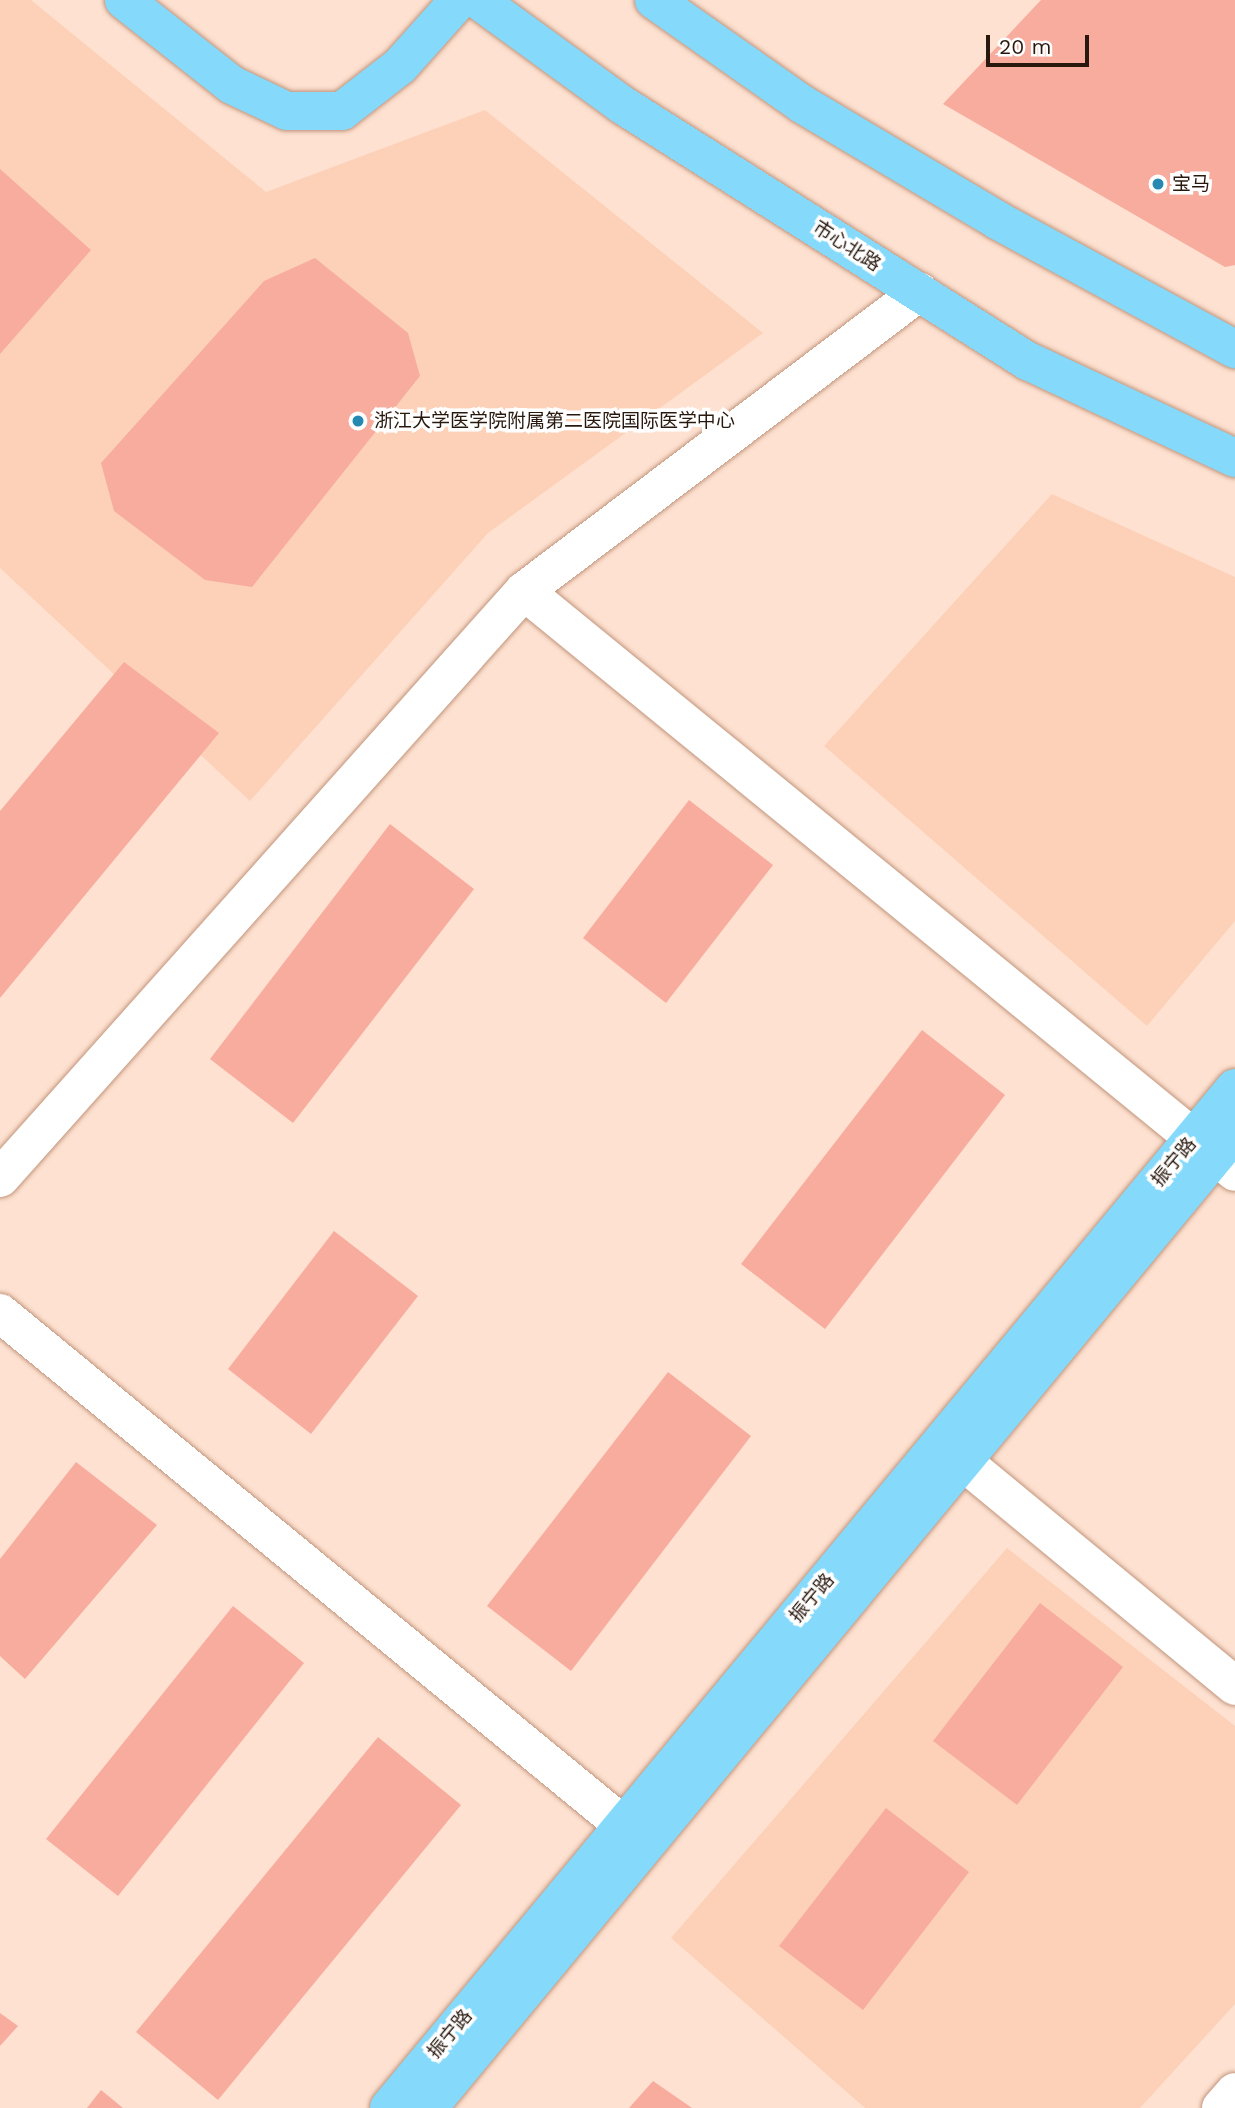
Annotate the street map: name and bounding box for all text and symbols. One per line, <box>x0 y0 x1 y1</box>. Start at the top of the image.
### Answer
scale bar <box>990 21 1093 65</box>
text: 20 m <box>999 34 1051 59</box>
place label: 宝马 <box>1172 173 1210 195</box>
marker: 宝马 <box>1150 176 1166 192</box>
street label: 市心北路 <box>809 216 885 276</box>
place label: 浙江大学医学院附属第二医院国际医学中心 <box>374 410 735 432</box>
marker: 浙江大学医学院附属第二医院国际医学中心 <box>348 411 368 431</box>
street label: 振宁路 <box>1147 1133 1201 1191</box>
street label: 振宁路 <box>785 1569 839 1627</box>
street label: 振宁路 <box>423 2005 477 2063</box>

